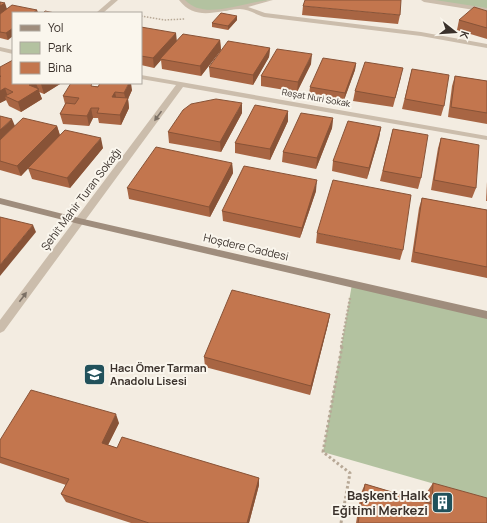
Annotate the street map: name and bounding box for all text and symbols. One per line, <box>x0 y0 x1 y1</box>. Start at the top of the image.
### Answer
legend <box>12 12 142 84</box>
north arrow <box>435 12 475 52</box>
text: Yol <box>48 19 64 36</box>
text: K <box>457 29 473 42</box>
text: Park <box>48 39 73 56</box>
text: Bina <box>48 59 72 76</box>
street label: Reşat Nuri Sokak <box>281 85 352 110</box>
one-way arrow <box>154 111 162 121</box>
street label: Şehit Mahir Turan Sokağı <box>37 144 124 253</box>
street label: Hoşdere Caddesi <box>202 229 290 264</box>
one-way arrow <box>19 291 27 302</box>
place label: Hacı Ömer Tarman Anadolu Lisesi <box>110 360 207 388</box>
school or university icon: Hacı Ömer Tarman Anadolu Lisesi <box>82 361 108 387</box>
place label: Başkent Halk Eğitimi Merkezi <box>332 486 429 519</box>
building icon: Başkent Halk Eğitimi Merkezi <box>430 489 456 515</box>

